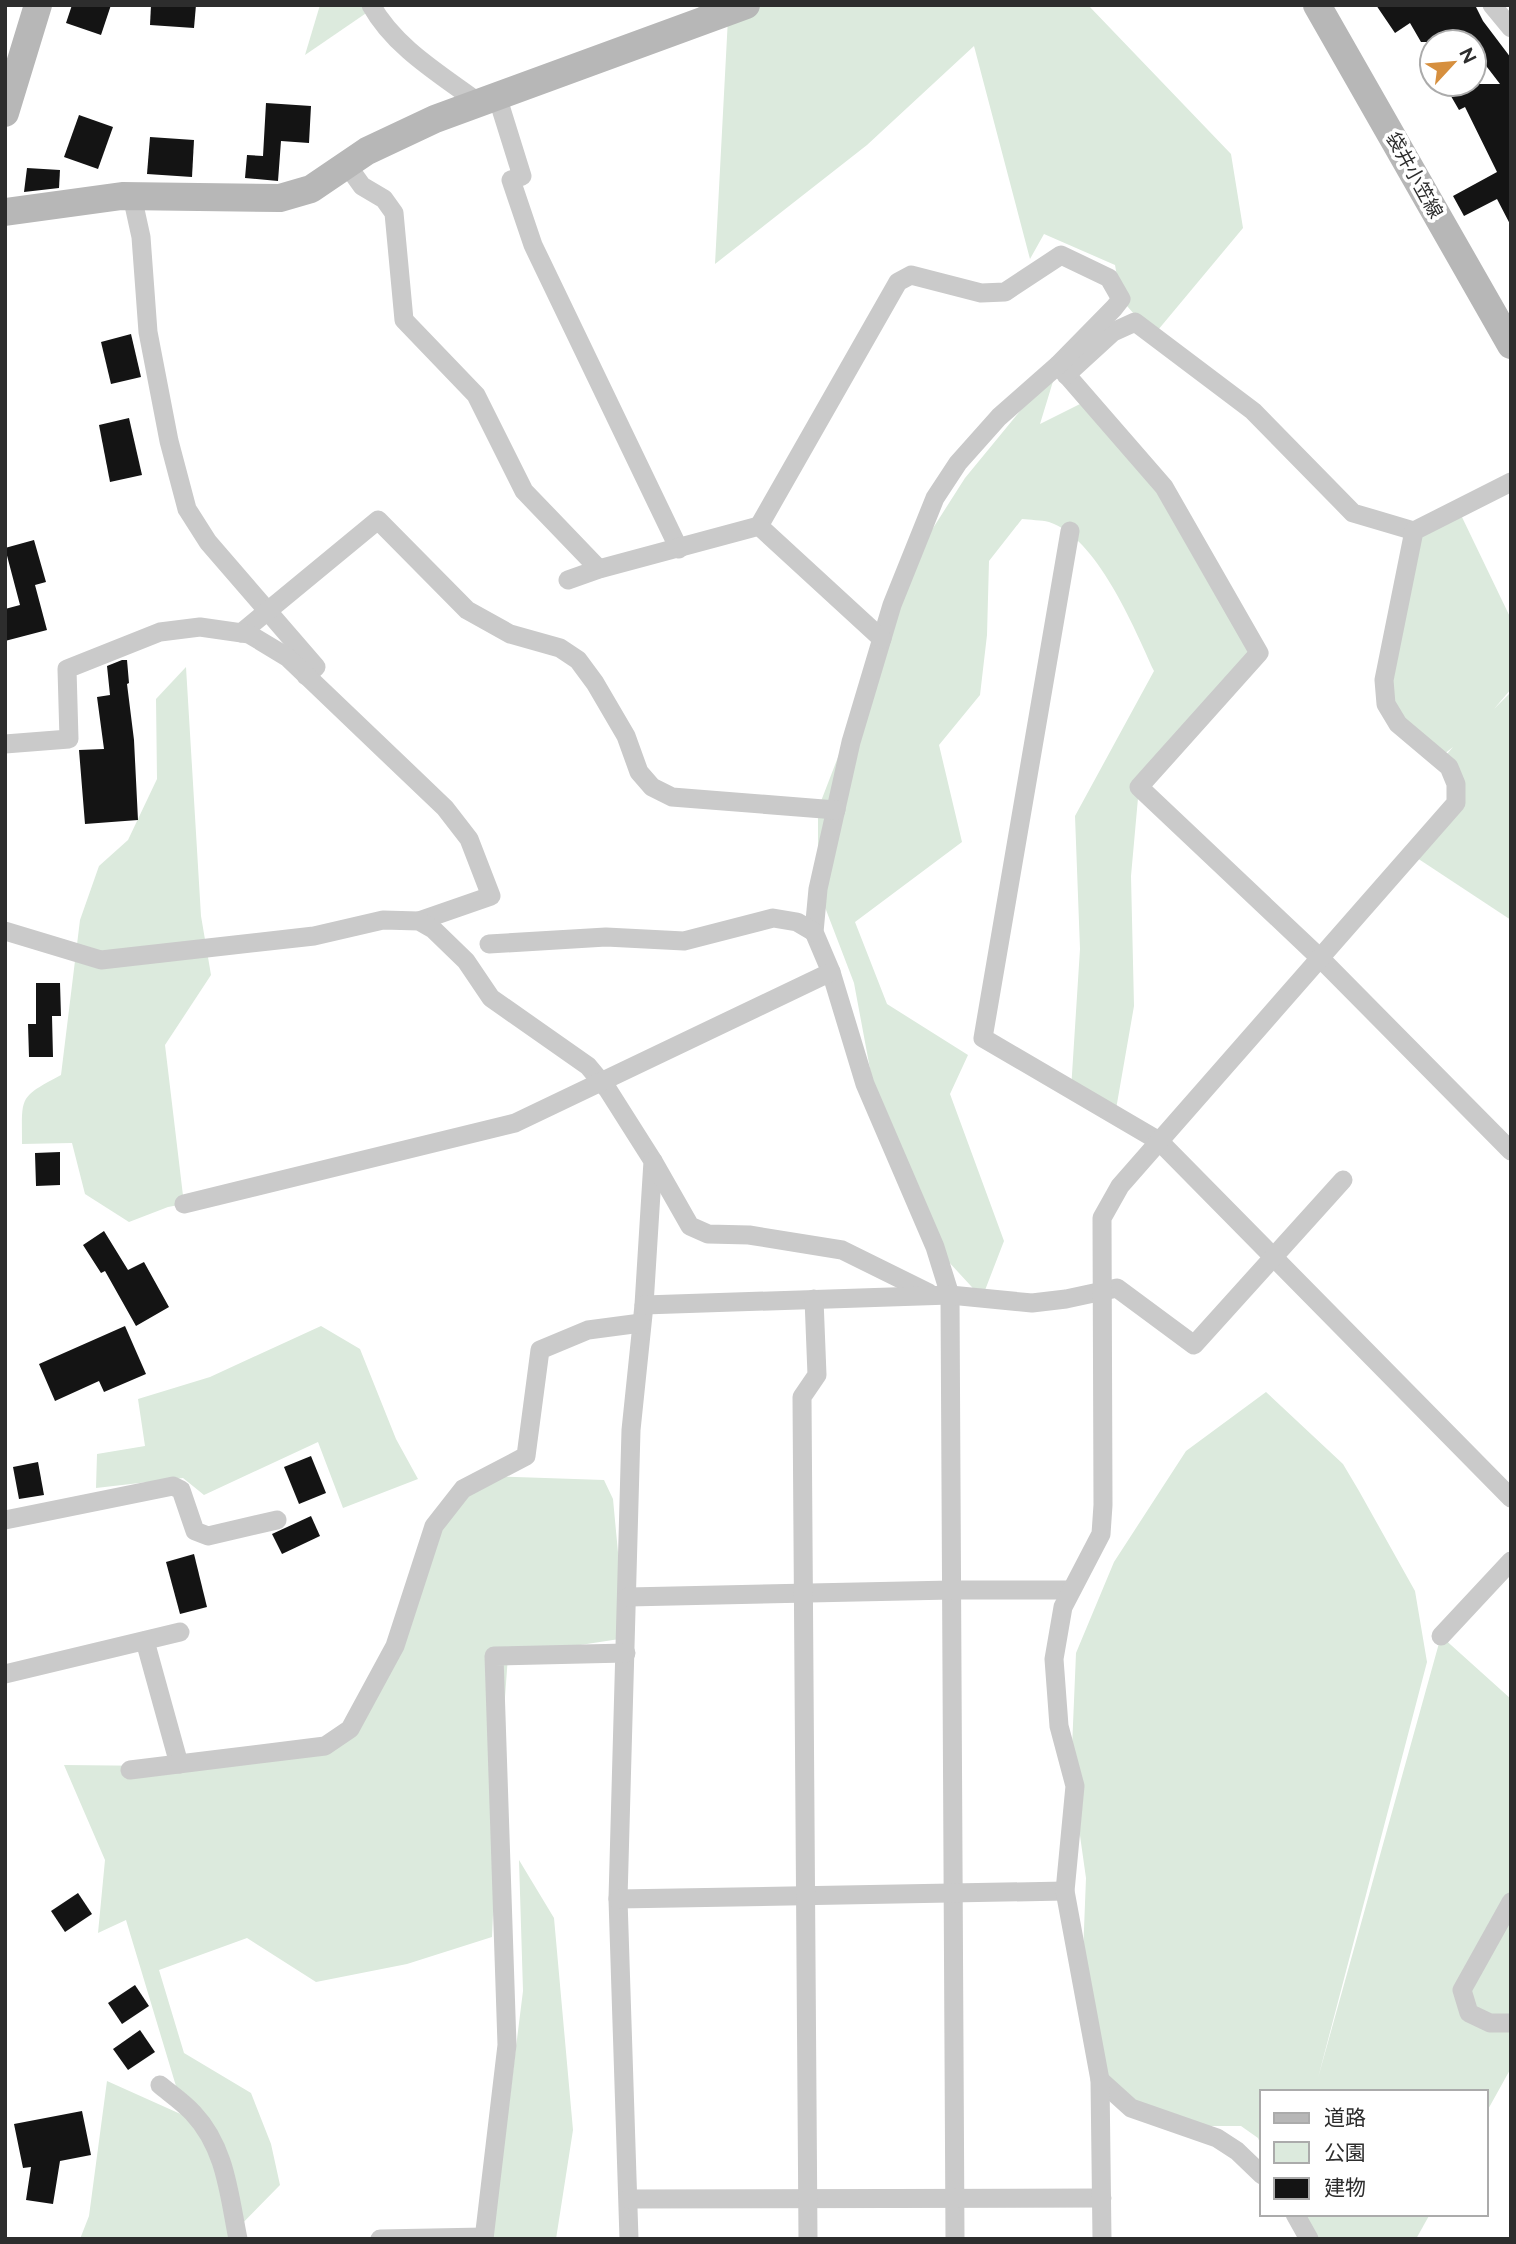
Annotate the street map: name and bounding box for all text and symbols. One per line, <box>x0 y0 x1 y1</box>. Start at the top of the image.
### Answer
north arrow <box>1418 28 1488 98</box>
text: N <box>1455 44 1481 67</box>
street label: 袋井小笠線 <box>1382 128 1448 222</box>
legend <box>1260 2090 1488 2216</box>
text: 道路 <box>1324 2105 1366 2130</box>
text: 公園 <box>1324 2140 1366 2165</box>
text: 建物 <box>1324 2175 1366 2200</box>

